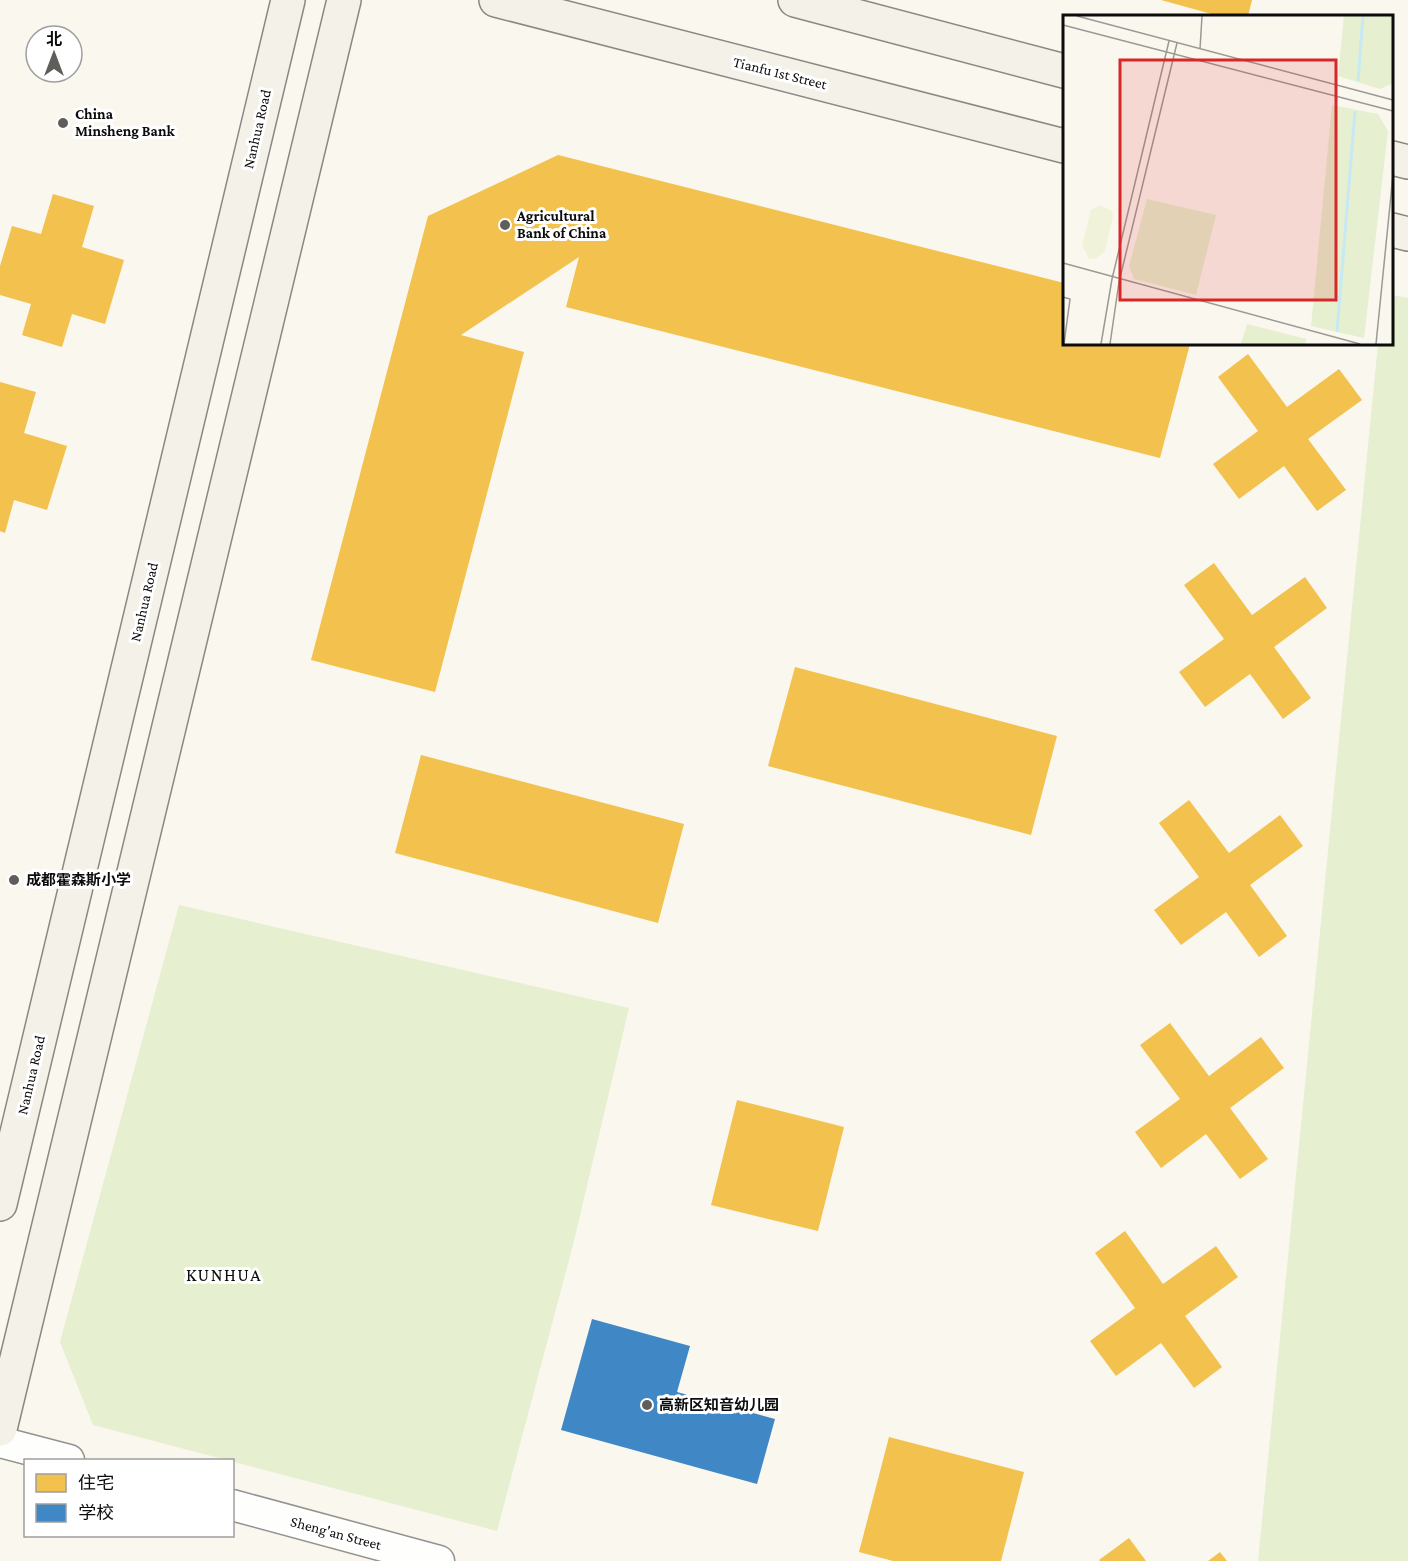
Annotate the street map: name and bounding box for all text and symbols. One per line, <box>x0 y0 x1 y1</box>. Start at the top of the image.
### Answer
inset map <box>1063 15 1393 345</box>
north arrow <box>24 24 84 84</box>
text: 北 <box>46 31 62 48</box>
street label: Tianfu 1st Street <box>731 54 830 93</box>
street label: Nanhua Road <box>240 88 274 170</box>
place label: China Minsheng Bank <box>75 106 176 139</box>
marker: China Minsheng Bank <box>56 116 70 130</box>
place label: Agricultural Bank of China <box>516 208 607 241</box>
marker: Agricultural Bank of China <box>498 218 512 232</box>
street label: Nanhua Road <box>127 561 161 643</box>
place label: 成都霍森斯小学 <box>26 871 131 888</box>
marker: 成都霍森斯小学 <box>7 873 21 887</box>
street label: Nanhua Road <box>14 1034 48 1116</box>
district label: KUNHUA <box>186 1265 262 1285</box>
place label: 高新区知音幼儿园 <box>659 1396 779 1413</box>
marker: 高新区知音幼儿园 <box>640 1398 654 1412</box>
legend <box>24 1459 234 1537</box>
text: 住宅 <box>78 1473 114 1493</box>
text: 学校 <box>78 1503 114 1523</box>
street label: Sheng'an Street <box>289 1513 384 1554</box>

